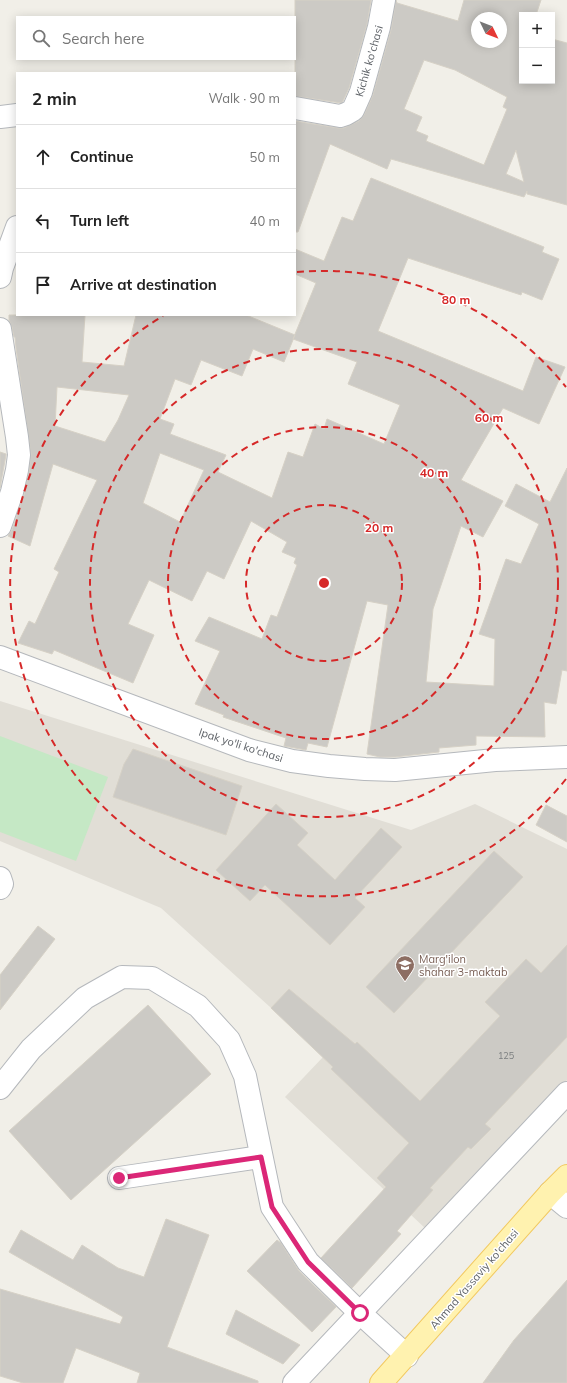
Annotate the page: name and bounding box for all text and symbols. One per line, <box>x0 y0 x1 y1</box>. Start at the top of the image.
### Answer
north arrow <box>471 12 507 48</box>
map controls <box>519 12 555 84</box>
button: + <box>519 12 555 48</box>
search box <box>16 16 296 60</box>
street label: Kichik ko'chasi <box>352 24 386 98</box>
icon: search <box>30 27 52 49</box>
text: Search here <box>62 29 144 48</box>
button: − <box>519 48 555 84</box>
text: 2 min <box>32 88 77 109</box>
text: Walk · 90 m <box>209 90 280 106</box>
icon: ahead <box>32 146 54 168</box>
text: Continue <box>70 147 133 166</box>
text: 50 m <box>250 149 280 165</box>
icon: left <box>32 210 54 232</box>
text: Turn left <box>70 211 129 230</box>
text: 40 m <box>250 213 280 229</box>
icon: arrive <box>32 274 54 296</box>
text: Arrive at destination <box>70 275 217 294</box>
text: 80 m <box>442 292 470 307</box>
text: 60 m <box>475 410 503 425</box>
text: 40 m <box>420 465 448 480</box>
text: 20 m <box>365 520 393 535</box>
centre of rings <box>317 576 331 590</box>
street label: Ipak yo'li ko'chasi <box>197 725 285 765</box>
place label: Marg'ilon shahar 3-maktab <box>419 952 508 979</box>
school or university icon: Marg'ilon shahar 3-maktab <box>394 954 416 982</box>
house number: 125 <box>498 1050 515 1061</box>
route end <box>110 1169 128 1187</box>
street label: Ahmad Yassaviy ko'chasi <box>427 1226 521 1332</box>
route start <box>351 1304 369 1322</box>

